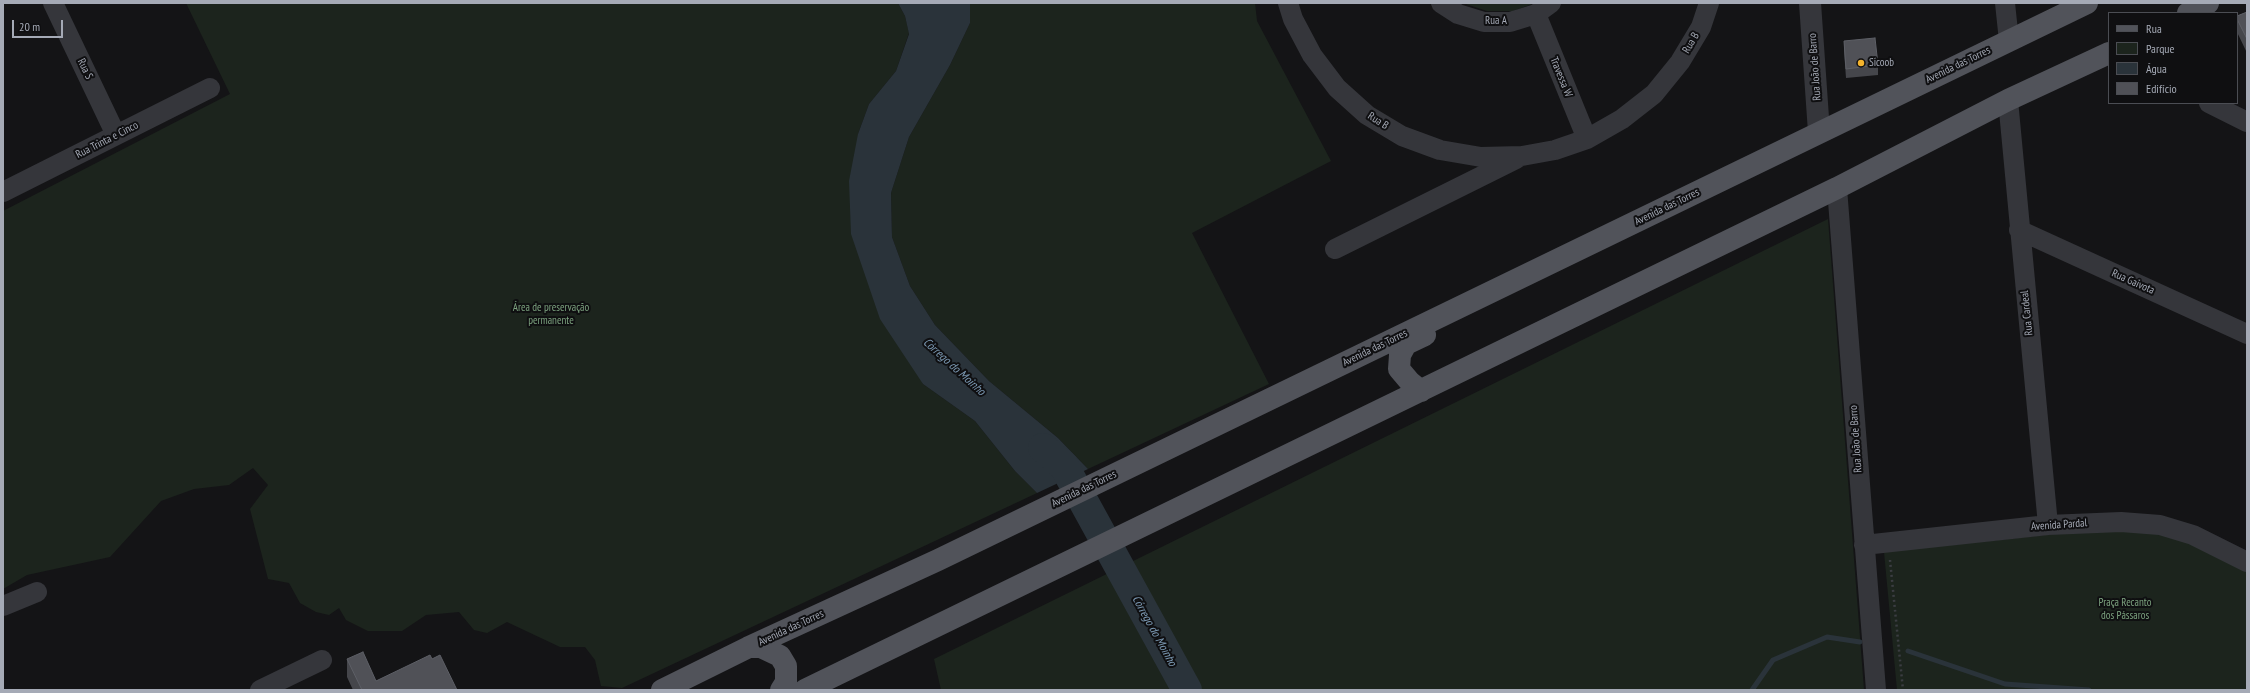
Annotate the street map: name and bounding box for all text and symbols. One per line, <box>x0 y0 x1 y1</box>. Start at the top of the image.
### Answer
scale bar <box>14 12 65 38</box>
legend <box>2108 12 2238 104</box>
street label: Rua A <box>1485 14 1507 28</box>
text: 20 m <box>19 19 40 34</box>
text: Rua <box>2146 21 2162 36</box>
street label: Rua B <box>1680 30 1702 56</box>
street label: Rua João de Barro <box>1806 33 1824 101</box>
text: Parque <box>2146 41 2175 56</box>
street label: Avenida das Torres <box>1923 44 1993 86</box>
street label: Travessa W <box>1547 55 1575 99</box>
street label: Rua S <box>74 56 96 82</box>
place label: Sicoob <box>1869 56 1894 70</box>
marker: Sicoob <box>1856 58 1866 68</box>
text: Água <box>2146 61 2167 76</box>
text: Edifício <box>2146 81 2177 96</box>
street label: Rua B <box>1365 110 1391 132</box>
street label: Rua Trinta e Cinco <box>74 119 140 161</box>
street label: Avenida das Torres <box>1632 186 1702 228</box>
street label: Rua Gaivota <box>2110 267 2156 297</box>
street label: Rua Cardeal <box>2018 290 2036 336</box>
park label: Área de preservação permanente <box>513 301 589 327</box>
street label: Avenida das Torres <box>1340 327 1410 369</box>
water label: Córrego do Moinho <box>920 335 988 399</box>
street label: Rua João de Barro <box>1847 405 1865 473</box>
street label: Avenida das Torres <box>1049 468 1119 510</box>
street label: Avenida Pardal <box>2031 516 2087 534</box>
water label: Córrego do Moinho <box>1129 593 1179 669</box>
park label: Praça Recanto dos Pássaros <box>2099 596 2151 622</box>
street label: Avenida das Torres <box>756 607 826 649</box>

